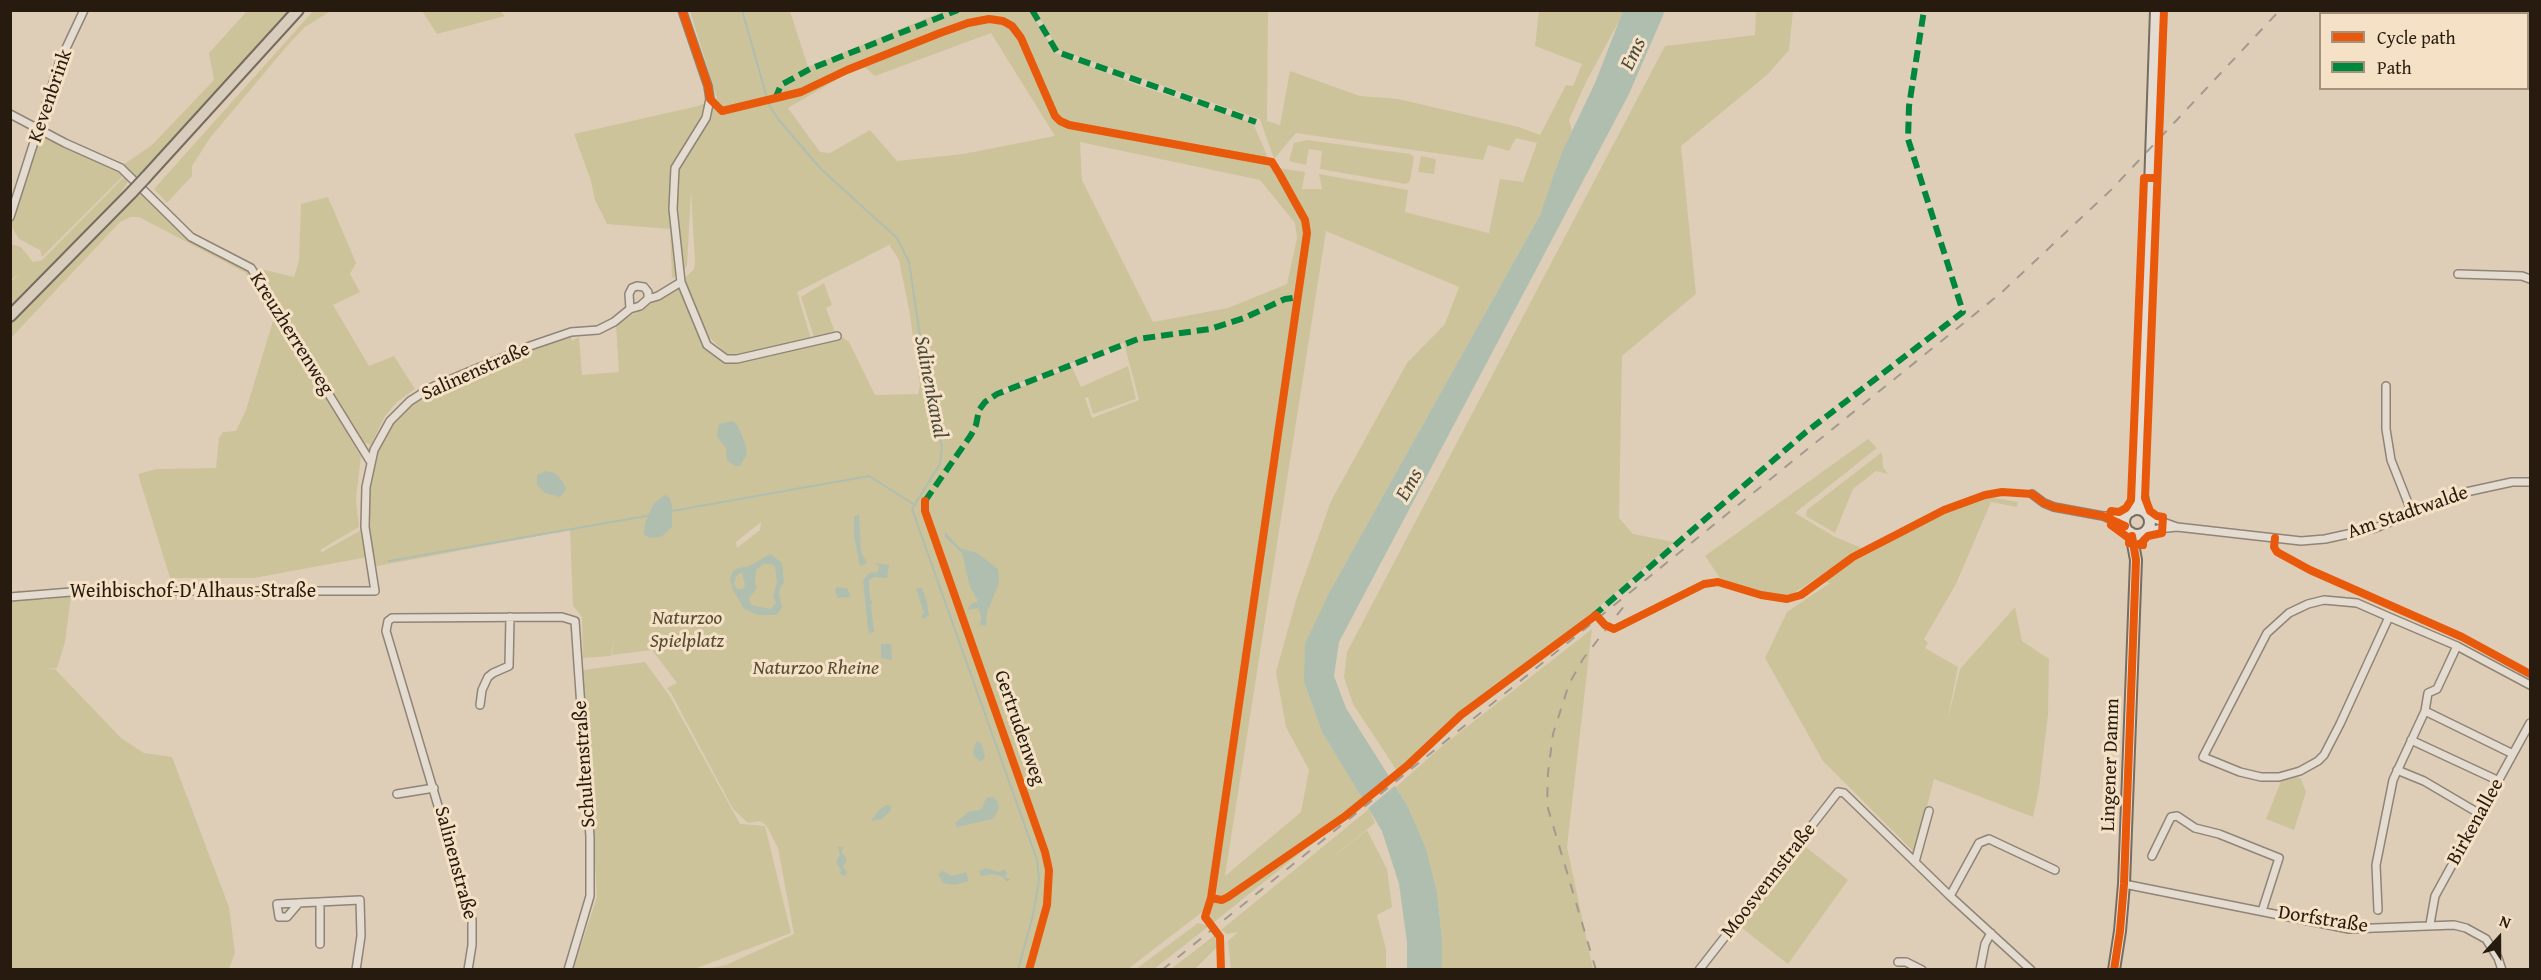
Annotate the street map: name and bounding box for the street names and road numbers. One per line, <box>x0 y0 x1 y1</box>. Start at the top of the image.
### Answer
street label: Kevenbrink <box>24 46 78 146</box>
street label: Kreuzherrenweg <box>244 269 338 399</box>
street label: Salinenstraße <box>418 337 534 407</box>
street label: Am Stadtwalde <box>2345 481 2471 545</box>
street label: Weihbischof-D'Alhaus-Straße <box>70 580 316 604</box>
street label: Gertrudenweg <box>988 667 1050 789</box>
street label: Lingener Damm <box>2097 698 2125 832</box>
street label: Schultenstraße <box>569 700 601 828</box>
street label: Birkenallee <box>2442 775 2510 869</box>
street label: Salinenstraße <box>428 804 482 922</box>
street label: Moosvennstraße <box>1717 819 1821 943</box>
street label: Dorfstraße <box>2276 901 2370 939</box>

